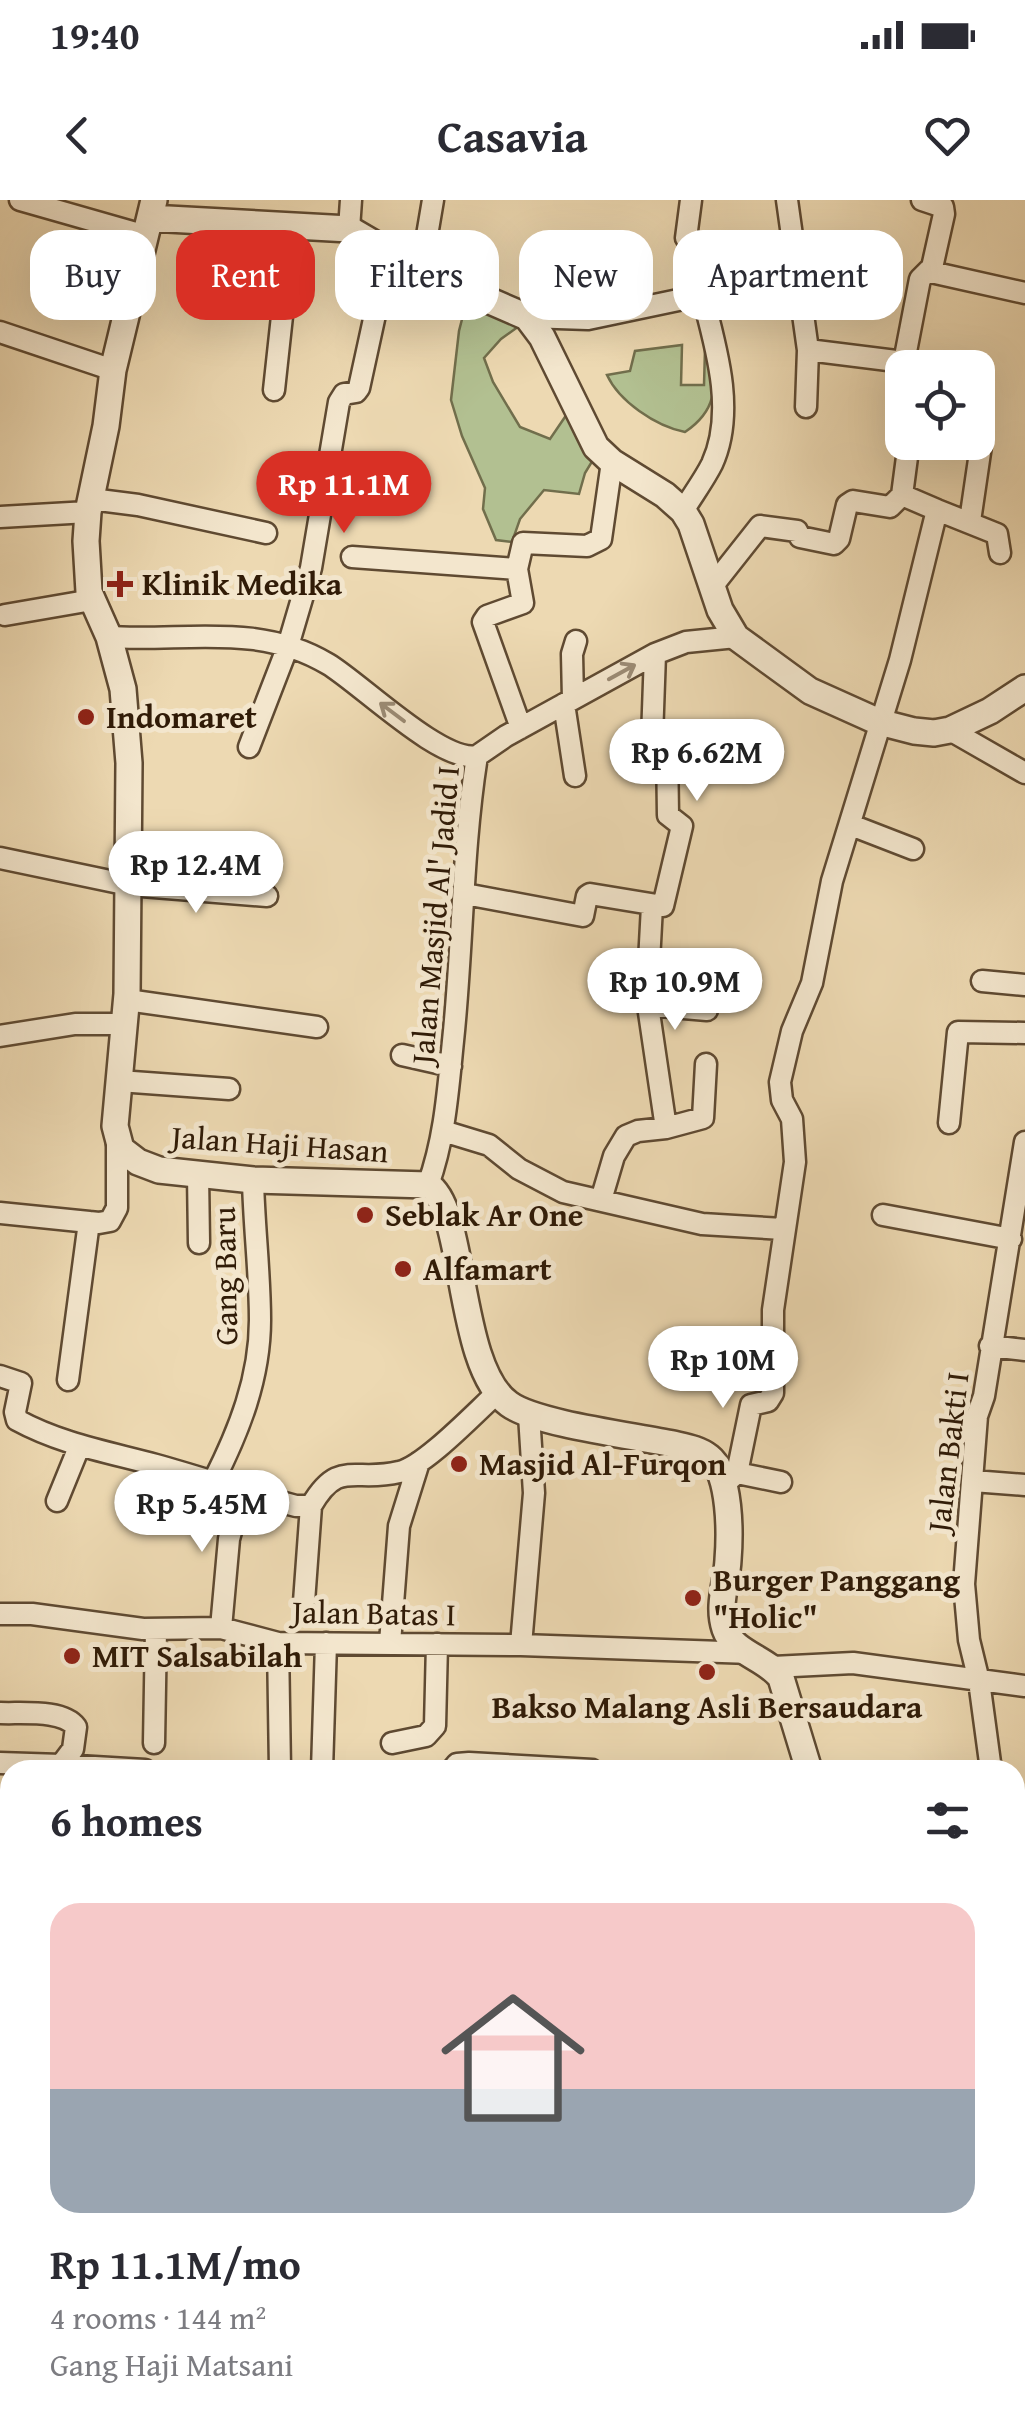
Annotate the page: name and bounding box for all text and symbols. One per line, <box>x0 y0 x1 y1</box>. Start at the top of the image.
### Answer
text: 19:40 <box>50 7 140 63</box>
text: Casavia <box>437 103 588 168</box>
icon: back <box>50 108 105 163</box>
icon: heart <box>920 108 975 163</box>
chip: Buy <box>30 230 156 320</box>
chip: Rent <box>176 230 315 320</box>
chip: Filters <box>335 230 499 320</box>
chip: New <box>519 230 653 320</box>
chip: Apartment <box>673 230 903 320</box>
map controls <box>885 350 995 460</box>
button: locate <box>885 350 995 460</box>
pin: Rp 11.1M <box>241 451 447 536</box>
text: Rp 11.1M <box>278 460 410 507</box>
place label: Klinik Medika <box>142 560 343 607</box>
marker: Klinik Medika <box>107 571 133 597</box>
one-way arrow <box>607 662 636 682</box>
place label: Indomaret <box>106 693 257 740</box>
one-way arrow <box>379 702 406 723</box>
marker: Indomaret <box>75 706 97 728</box>
pin: Rp 6.62M <box>594 719 800 804</box>
text: Rp 6.62M <box>631 728 763 775</box>
street label: Jalan Masjid Al' Jadid I <box>398 764 471 1070</box>
pin: Rp 12.4M <box>93 831 299 916</box>
text: Rp 12.4M <box>130 840 262 887</box>
pin: Rp 10.9M <box>572 948 778 1033</box>
text: Rp 10.9M <box>609 957 741 1004</box>
street label: Jalan Haji Hasan <box>166 1112 390 1175</box>
place label: Seblak Ar One <box>385 1191 584 1238</box>
marker: Seblak Ar One <box>354 1204 376 1226</box>
street label: Gang Baru <box>200 1206 249 1346</box>
place label: Alfamart <box>423 1245 552 1292</box>
marker: Alfamart <box>392 1258 414 1280</box>
pin: Rp 10M <box>642 1326 804 1411</box>
text: Rp 10M <box>670 1335 776 1382</box>
street label: Jalan Bakti I <box>914 1369 981 1539</box>
place label: Masjid Al-Furqon <box>479 1440 727 1487</box>
marker: Masjid Al-Furqon <box>448 1453 470 1475</box>
pin: Rp 5.45M <box>99 1470 305 1555</box>
text: Rp 5.45M <box>136 1479 268 1526</box>
place label: Burger Panggang "Holic" <box>713 1556 960 1640</box>
marker: Burger Panggang "Holic" <box>682 1587 704 1609</box>
street label: Jalan Batas I <box>288 1588 456 1637</box>
place label: MIT Salsabilah <box>92 1632 302 1679</box>
marker: MIT Salsabilah <box>61 1645 83 1667</box>
marker: Bakso Malang Asli Bersaudara <box>696 1661 718 1683</box>
place label: Bakso Malang Asli Bersaudara <box>492 1683 923 1730</box>
text: 6 homes <box>50 1790 203 1851</box>
icon: filters <box>920 1793 975 1848</box>
icon: home <box>423 1968 603 2148</box>
text: Rp 11.1M/mo <box>50 2233 301 2294</box>
text: 4 rooms · 144 m² <box>50 2294 266 2341</box>
text: Gang Haji Matsani <box>50 2341 293 2388</box>

